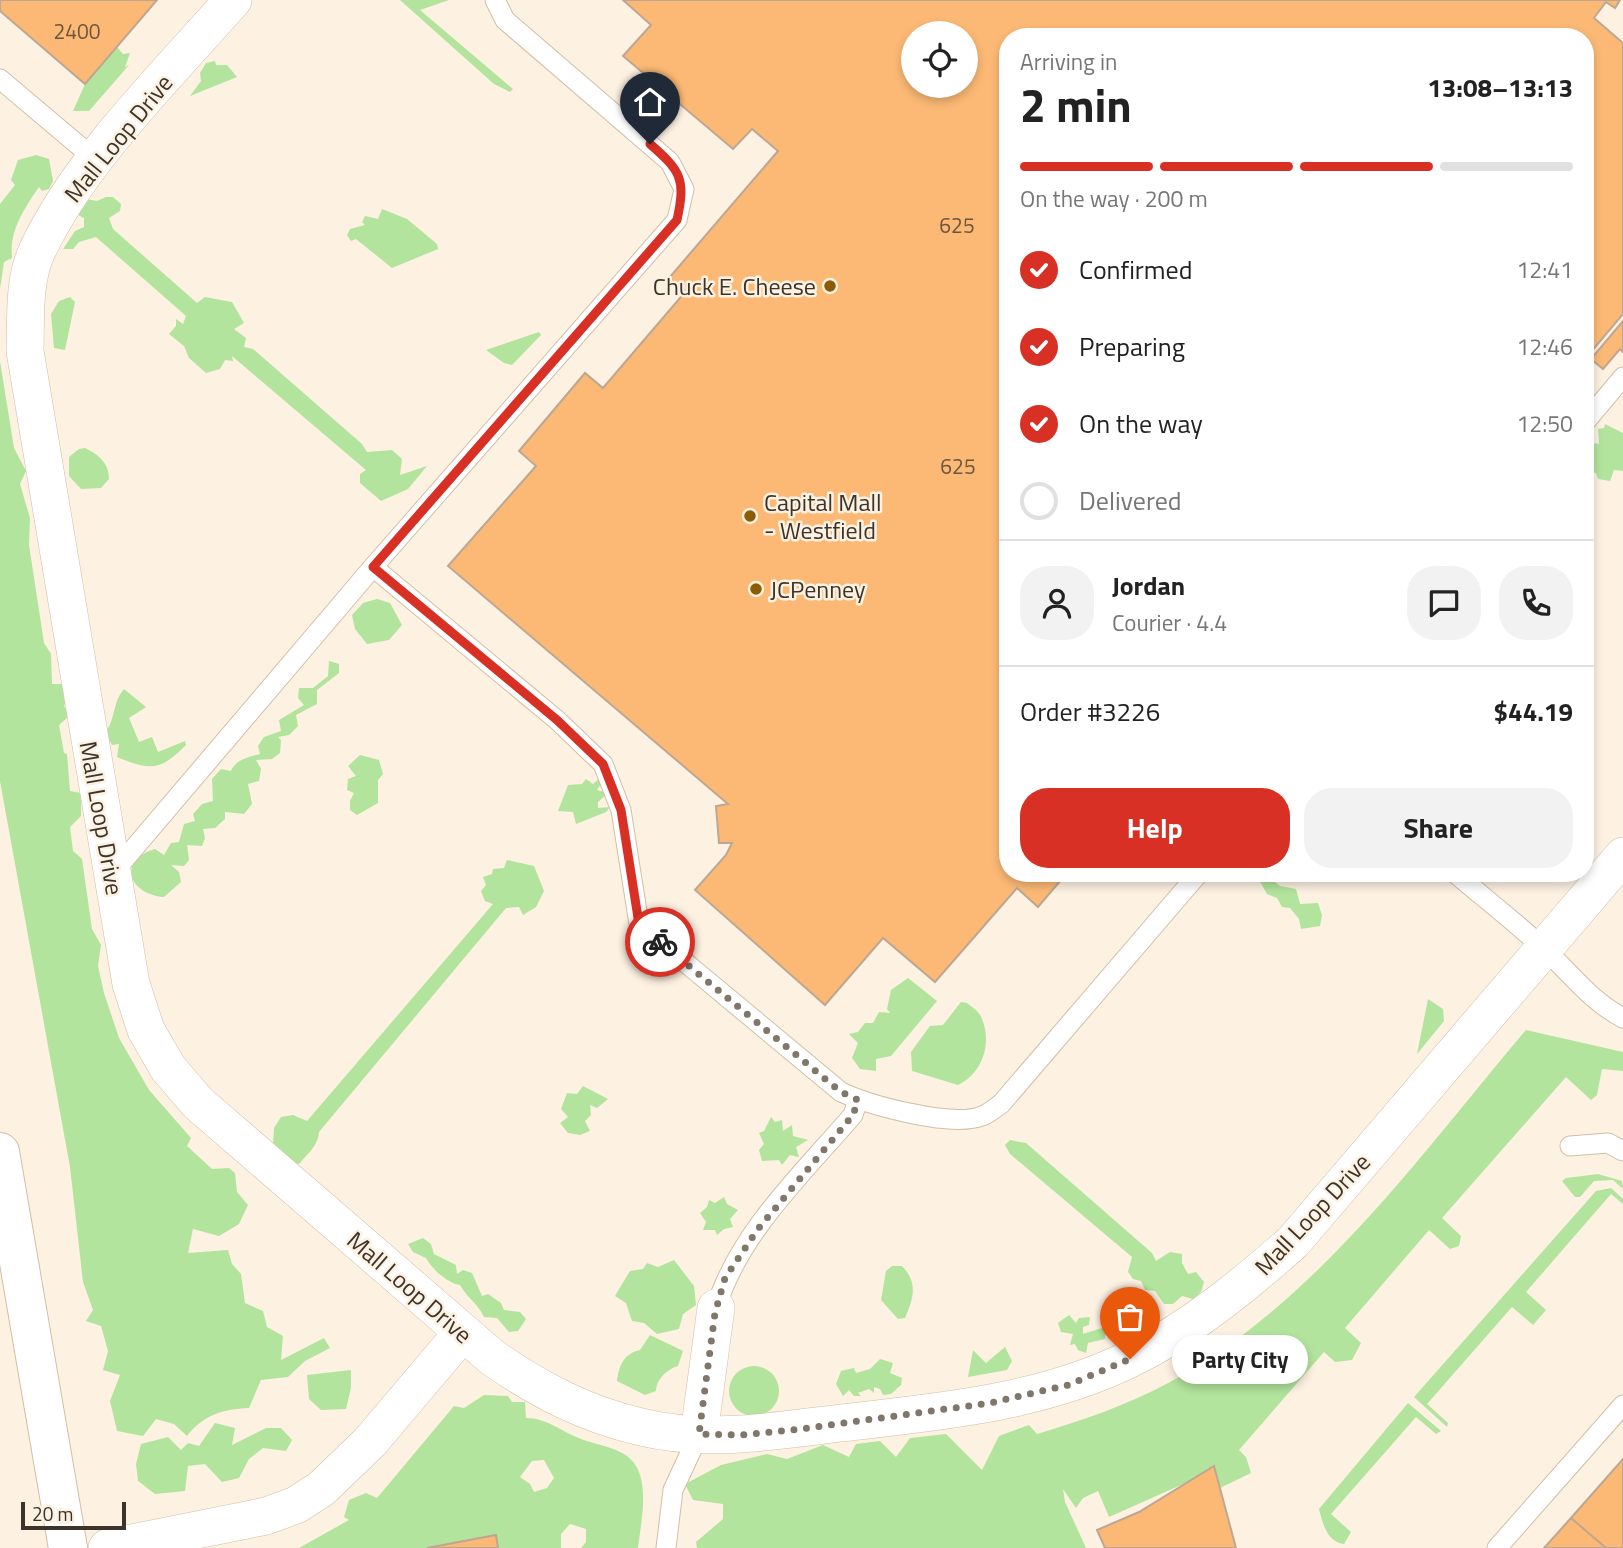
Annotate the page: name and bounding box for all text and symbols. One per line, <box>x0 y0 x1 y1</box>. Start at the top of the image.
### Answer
house number: 2400 <box>53 15 101 47</box>
map controls <box>901 21 978 98</box>
button: locate <box>901 21 978 98</box>
text: Arriving in <box>1020 44 1117 79</box>
street label: Mall Loop Drive <box>55 66 181 210</box>
text: 13:08–13:13 <box>1427 68 1573 107</box>
text: 2 min <box>1020 70 1132 140</box>
pin <box>620 72 680 144</box>
icon: home <box>631 83 669 121</box>
text: On the way · 200 m <box>1020 181 1208 216</box>
house number: 625 <box>939 209 975 241</box>
text: Confirmed <box>1079 250 1193 289</box>
icon: check <box>1020 251 1058 289</box>
text: 12:41 <box>1516 252 1573 287</box>
place label: Chuck E. Cheese <box>653 268 816 304</box>
marker: Chuck E. Cheese <box>822 278 838 294</box>
text: Preparing <box>1079 327 1185 366</box>
icon: check <box>1020 328 1058 366</box>
text: 12:46 <box>1516 329 1573 364</box>
text: On the way <box>1079 404 1203 443</box>
icon: check <box>1020 405 1058 443</box>
text: 12:50 <box>1516 406 1573 441</box>
house number: 625 <box>940 450 976 482</box>
text: Delivered <box>1079 481 1182 520</box>
place label: Capital Mall - Westfield <box>764 484 882 548</box>
marker: Capital Mall - Westfield <box>742 508 758 524</box>
button: person <box>1020 566 1094 640</box>
text: Jordan <box>1112 566 1185 605</box>
button: chat <box>1407 566 1481 640</box>
button: phone <box>1499 566 1573 640</box>
place label: JCPenney <box>770 571 866 607</box>
marker: JCPenney <box>748 581 764 597</box>
text: Courier · 4.4 <box>1112 605 1227 640</box>
text: Order #3226 <box>1020 692 1160 731</box>
text: $44.19 <box>1494 692 1573 731</box>
street label: Mall Loop Drive <box>71 738 133 898</box>
button: Help <box>1020 788 1290 868</box>
button: Share <box>1304 788 1573 868</box>
courier <box>625 907 695 977</box>
icon: bike <box>641 923 679 961</box>
street label: Mall Loop Drive <box>1246 1145 1378 1283</box>
street label: Mall Loop Drive <box>339 1222 481 1352</box>
pin <box>1100 1287 1160 1359</box>
icon: bag <box>1111 1298 1149 1336</box>
callout: Party City <box>1172 1334 1308 1384</box>
text: Party City <box>1192 1342 1288 1377</box>
scale bar <box>21 1499 126 1531</box>
text: 20 m <box>32 1499 73 1528</box>

